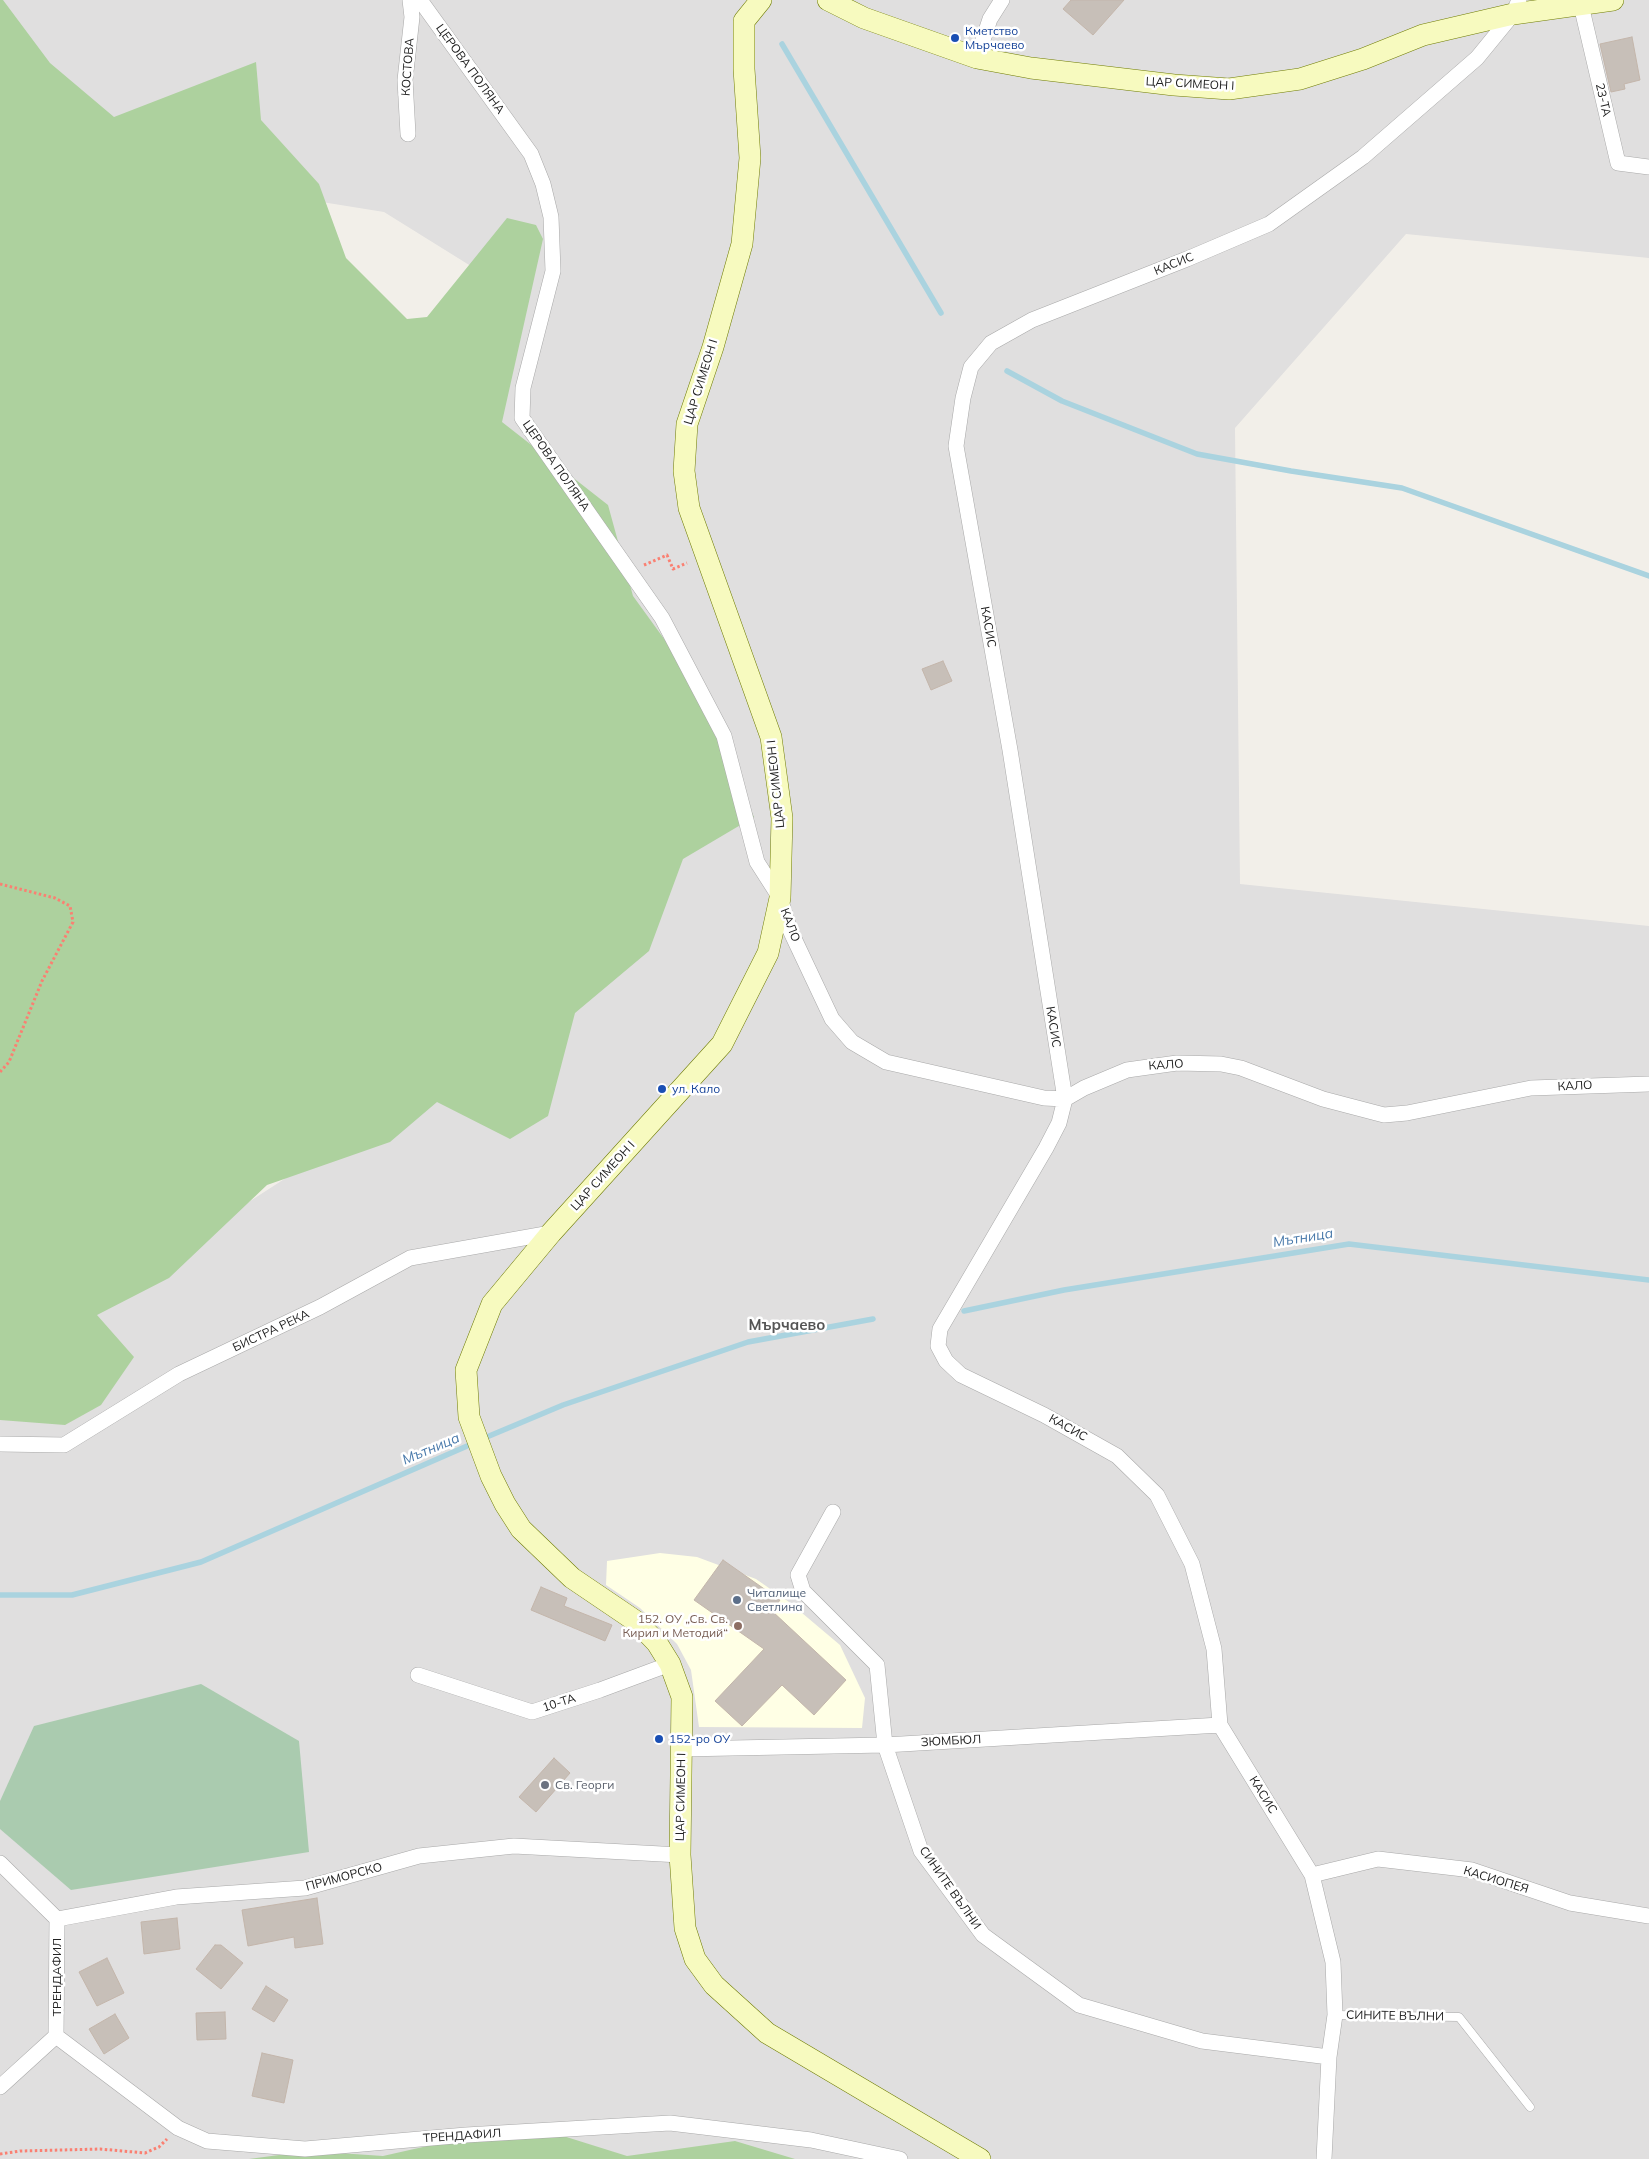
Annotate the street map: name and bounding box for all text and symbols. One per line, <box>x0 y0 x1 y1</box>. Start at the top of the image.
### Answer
street label: ЦЕРОВА ПОЛЯНА <box>433 21 507 117</box>
place label: Кметство Мърчаево <box>965 24 1025 52</box>
marker: Кметство Мърчаево <box>949 32 961 44</box>
street label: КОСТОВА <box>399 38 417 96</box>
street label: ЦАР СИМЕОН I <box>1145 74 1235 94</box>
street label: 23-ТА <box>1592 82 1614 118</box>
street label: КАСИС <box>1152 250 1196 278</box>
street label: ЦАР СИМЕОН I <box>681 338 721 426</box>
street label: ЦЕРОВА ПОЛЯНА <box>519 418 593 514</box>
street label: КАСИС <box>977 605 999 649</box>
street label: ЦАР СИМЕОН I <box>764 739 788 829</box>
street label: КАЛО <box>777 906 803 944</box>
street label: КАСИС <box>1043 1005 1063 1049</box>
street label: КАЛО <box>1148 1057 1184 1073</box>
street label: КАЛО <box>1557 1078 1593 1094</box>
place label: ул. Кало <box>672 1082 720 1096</box>
marker: ул. Кало <box>656 1083 668 1095</box>
street label: ЦАР СИМЕОН I <box>568 1138 638 1214</box>
water label: Мътница <box>1272 1225 1334 1251</box>
street label: БИСТРА РЕКА <box>231 1307 311 1355</box>
district label: Мърчаево <box>749 1316 825 1334</box>
street label: КАСИС <box>1046 1412 1090 1444</box>
water label: Мътница <box>400 1429 462 1469</box>
place label: Читалище Светлина <box>747 1586 806 1614</box>
marker: Читалище Светлина <box>731 1594 743 1606</box>
place label: 152. ОУ „Св. Св. Кирил и Методий“ <box>622 1612 728 1640</box>
marker: 152. ОУ „Св. Св. Кирил и Методий“ <box>732 1620 744 1632</box>
street label: 10-ТА <box>541 1691 577 1715</box>
place label: 152-ро ОУ <box>669 1732 730 1746</box>
street label: ЗЮМБЮЛ <box>920 1732 982 1750</box>
marker: 152-ро ОУ <box>653 1733 665 1745</box>
street label: ЦАР СИМЕОН I <box>673 1753 689 1841</box>
street label: КАСИС <box>1246 1774 1280 1816</box>
place label: Св. Георги <box>555 1778 614 1792</box>
marker: Св. Георги <box>539 1779 551 1791</box>
street label: СИНИТЕ ВЪЛНИ <box>916 1844 984 1932</box>
street label: ПРИМОРСКО <box>304 1860 384 1894</box>
street label: КАСИОПЕЯ <box>1462 1863 1530 1897</box>
street label: ТРЕНДАФИЛ <box>50 1938 64 2016</box>
street label: СИНИТЕ ВЪЛНИ <box>1346 2008 1444 2024</box>
street label: ТРЕНДАФИЛ <box>422 2126 502 2146</box>

